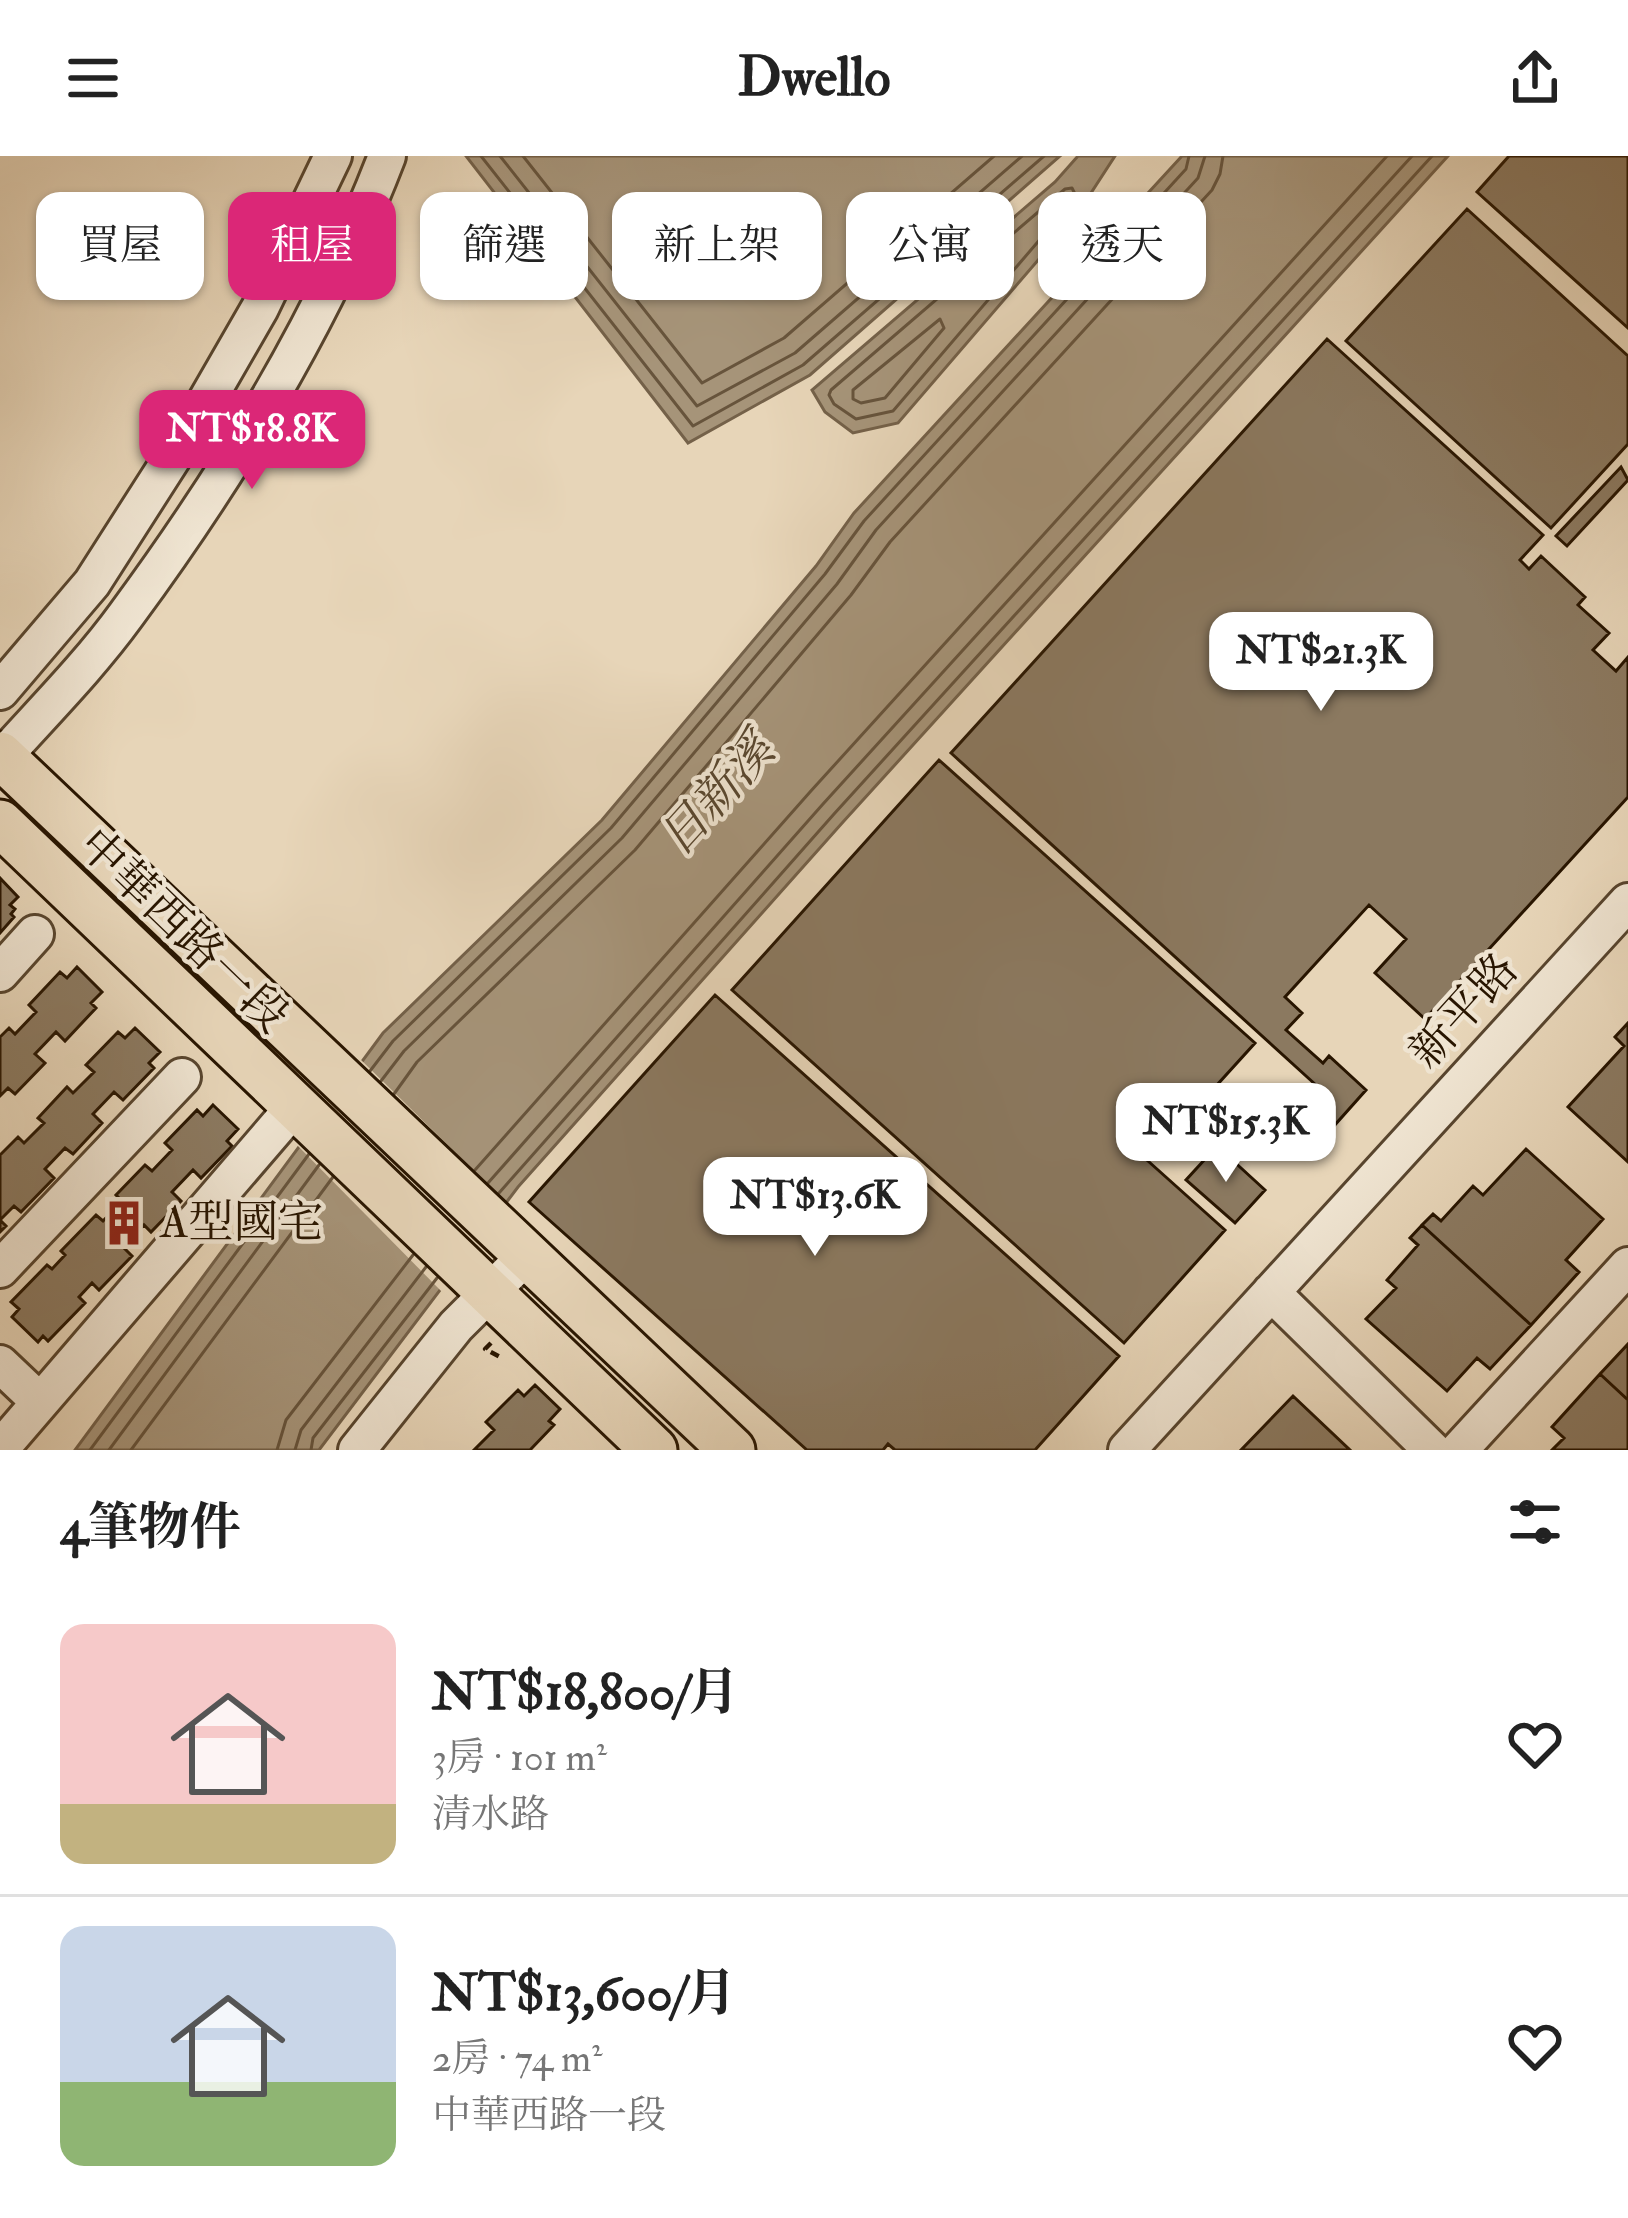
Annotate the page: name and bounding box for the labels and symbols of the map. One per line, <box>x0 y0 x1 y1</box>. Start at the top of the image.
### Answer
pin: NT$18.8K <box>128 390 376 492</box>
pin: NT$21.3K <box>1197 612 1445 714</box>
water label: 日新溪 <box>647 718 791 869</box>
street label: 中華西路一段 <box>66 817 300 1045</box>
street label: 新平路 <box>1398 942 1530 1080</box>
pin: NT$15.3K <box>1102 1083 1350 1185</box>
pin: NT$13.6K <box>691 1157 939 1259</box>
place label: A型國宅 <box>159 1195 324 1251</box>
building icon: A型國宅 <box>99 1198 149 1248</box>

